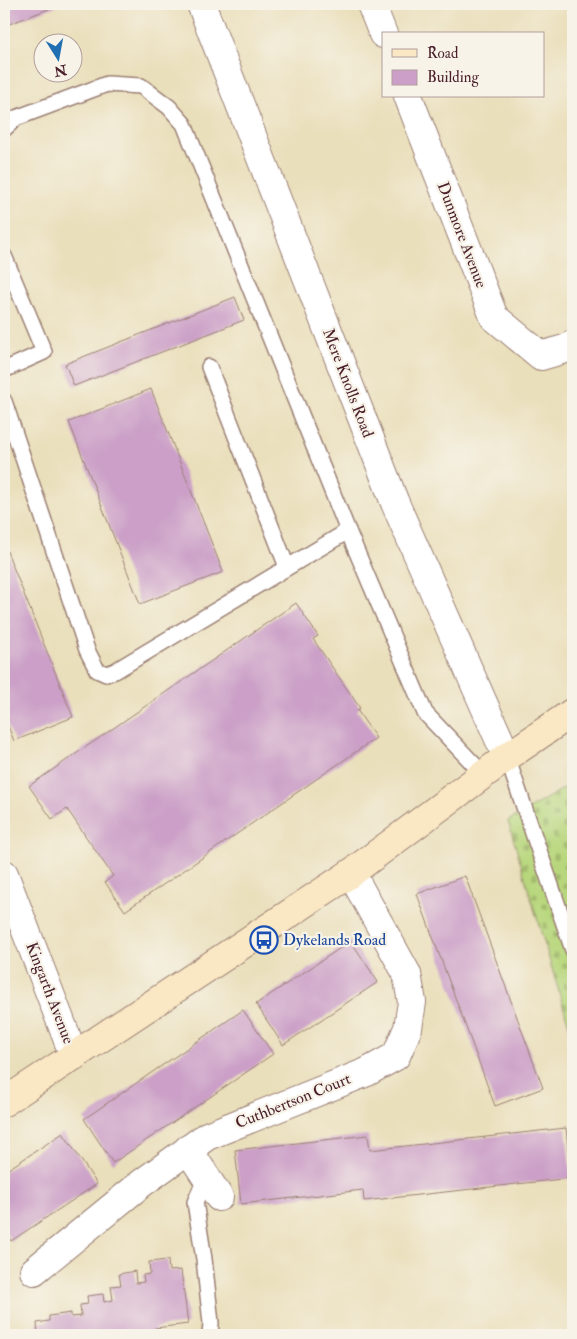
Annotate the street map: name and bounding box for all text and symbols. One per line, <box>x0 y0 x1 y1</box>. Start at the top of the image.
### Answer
north arrow <box>32 32 82 82</box>
legend <box>382 32 544 98</box>
text: Road <box>427 44 459 63</box>
text: N <box>52 61 69 80</box>
text: Building <box>427 68 479 87</box>
street label: Dunmore Avenue <box>433 179 491 291</box>
street label: Mere Knolls Road <box>318 326 378 441</box>
bus stop icon: Dykelands Road <box>249 925 279 955</box>
place label: Dykelands Road <box>283 930 386 950</box>
street label: Kingarth Avenue <box>21 939 79 1047</box>
street label: Cuthbertson Court <box>232 1069 354 1133</box>

